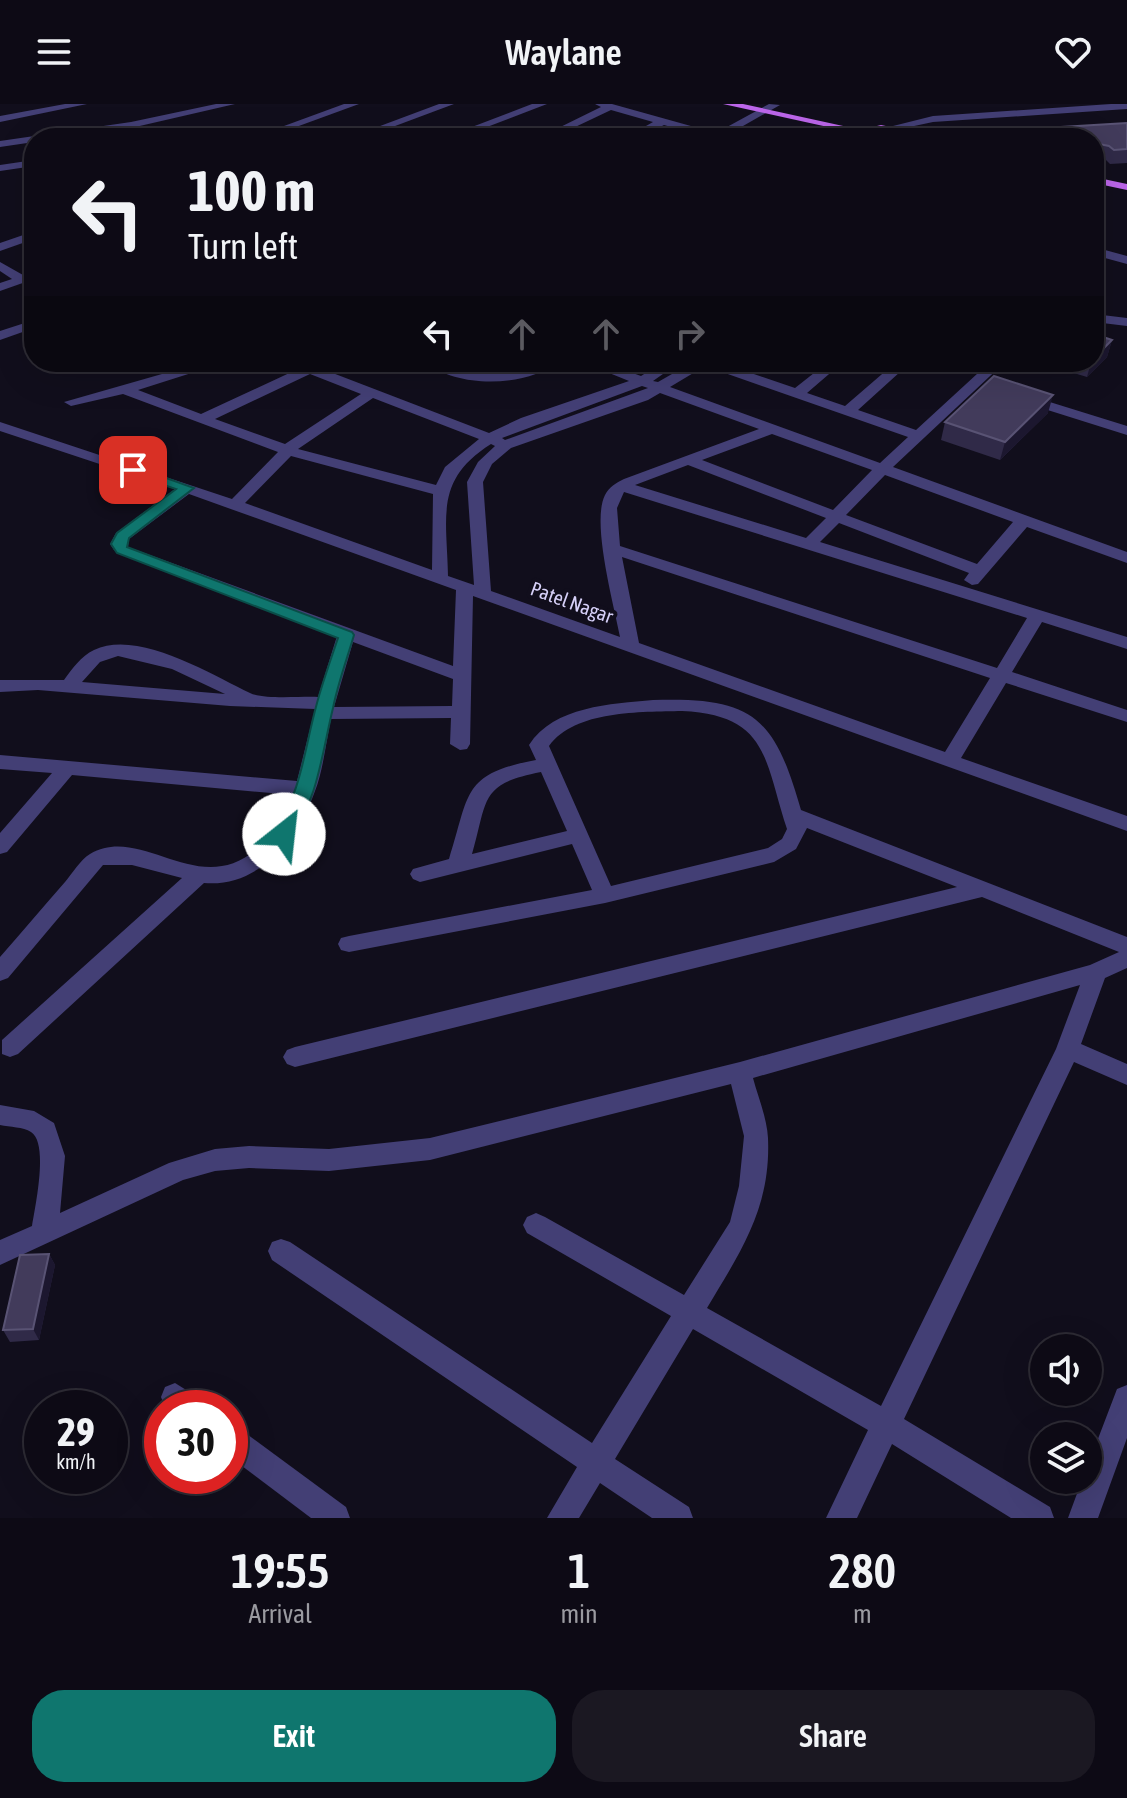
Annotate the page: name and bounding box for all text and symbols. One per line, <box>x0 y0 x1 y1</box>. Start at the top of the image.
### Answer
icon: menu <box>32 30 76 74</box>
icon: heart <box>1051 30 1095 74</box>
text: Waylane <box>505 31 622 73</box>
text: 100 m <box>188 159 315 223</box>
icon: left <box>56 160 160 264</box>
text: Turn left <box>188 225 298 267</box>
icon: left <box>416 312 460 356</box>
icon: ahead <box>500 312 544 356</box>
icon: ahead <box>584 312 628 356</box>
icon: right <box>668 312 712 356</box>
pin <box>99 436 167 504</box>
icon: arrive <box>111 448 155 492</box>
street label: Patel Nagar <box>528 577 617 628</box>
position arrow <box>242 792 326 876</box>
map controls <box>1030 1334 1102 1494</box>
button: sound <box>1030 1334 1102 1406</box>
speed limit sign: 30 <box>144 1390 248 1494</box>
text: 29 <box>57 1409 95 1454</box>
button: layers <box>1030 1422 1102 1494</box>
text: km/h <box>56 1450 96 1473</box>
text: 19:55 <box>231 1543 330 1598</box>
text: 1 <box>568 1543 590 1598</box>
text: 280 <box>829 1543 896 1598</box>
text: Arrival <box>248 1599 312 1629</box>
text: min <box>560 1599 598 1629</box>
text: m <box>853 1599 872 1629</box>
button: Exit <box>32 1690 556 1782</box>
button: Share <box>572 1690 1095 1782</box>

